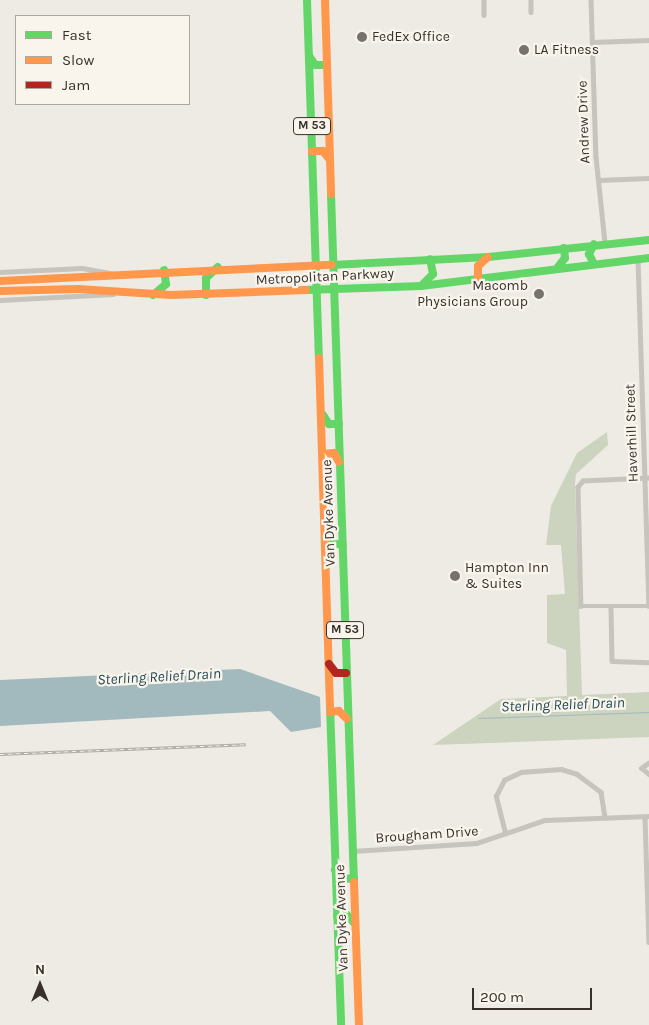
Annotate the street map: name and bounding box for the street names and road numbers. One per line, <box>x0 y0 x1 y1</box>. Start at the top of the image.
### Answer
street label: Andrew Drive <box>574 80 594 164</box>
road number: M 53 <box>292 116 332 136</box>
street label: Metropolitan Parkway <box>255 265 395 289</box>
street label: Haverhill Street <box>622 383 642 483</box>
street label: Van Dyke Avenue <box>319 459 339 567</box>
road number: M 53 <box>325 620 365 640</box>
street label: Brougham Drive <box>375 823 479 847</box>
street label: Van Dyke Avenue <box>332 864 352 972</box>

